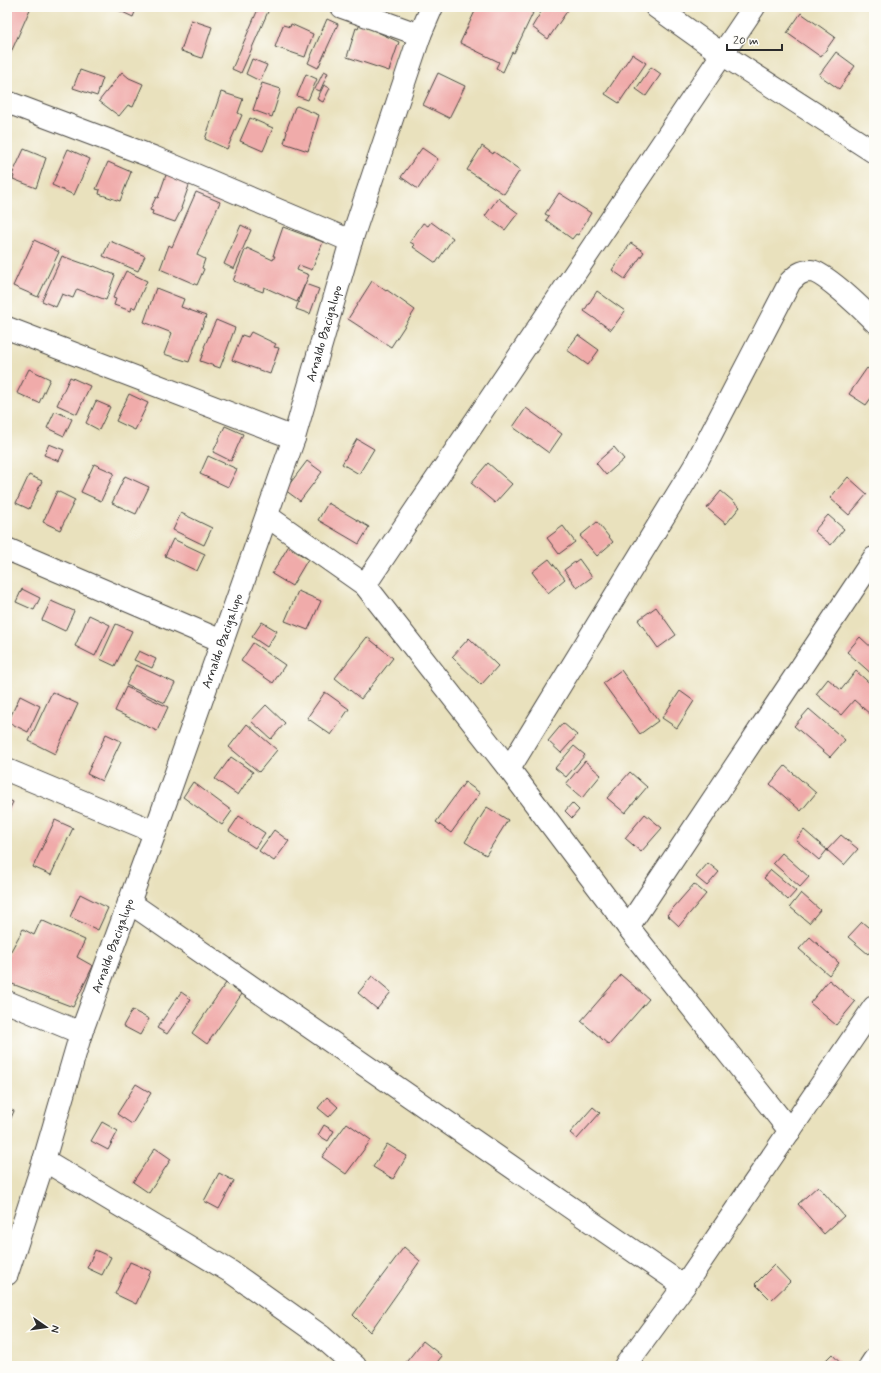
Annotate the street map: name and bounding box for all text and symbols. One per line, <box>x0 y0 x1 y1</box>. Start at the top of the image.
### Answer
scale bar <box>727 26 782 52</box>
text: 20 m <box>733 33 759 49</box>
street label: Arnaldo Bacigalupo <box>302 283 346 384</box>
street label: Arnaldo Bacigalupo <box>198 591 247 691</box>
street label: Arnaldo Bacigalupo <box>88 896 138 996</box>
north arrow <box>26 1307 66 1347</box>
text: N <box>47 1324 62 1334</box>

